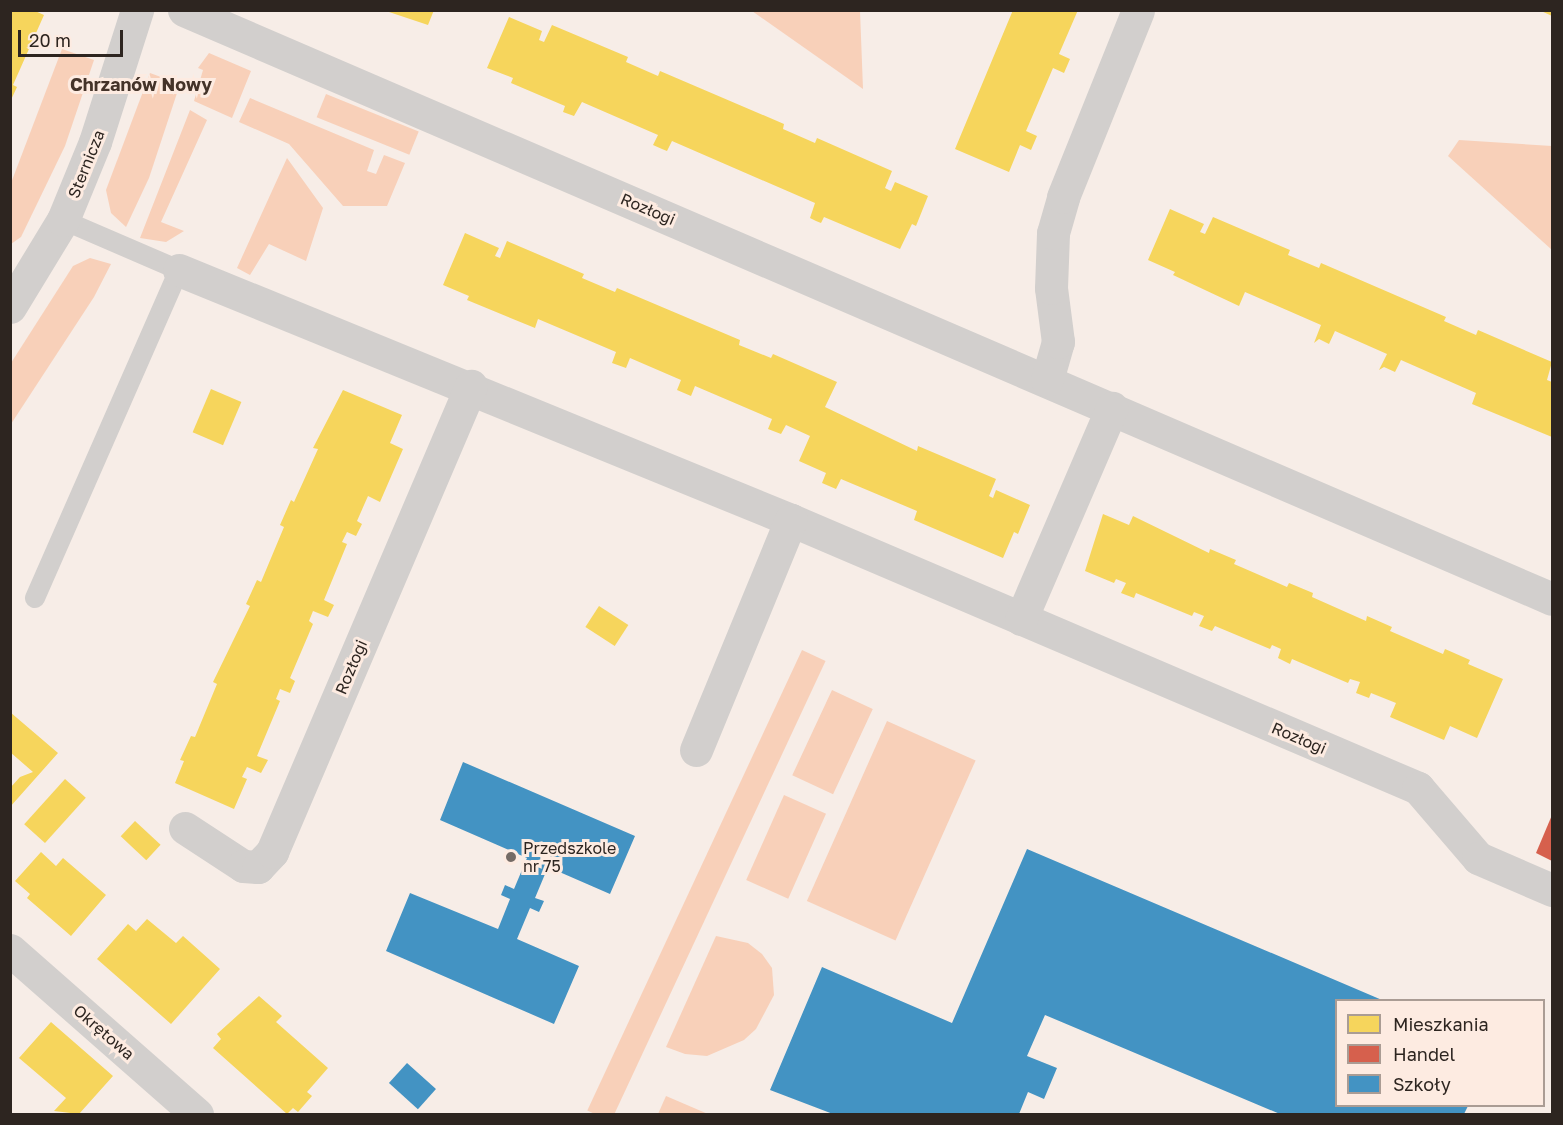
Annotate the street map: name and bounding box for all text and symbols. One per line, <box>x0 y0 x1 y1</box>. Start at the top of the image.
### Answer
scale bar <box>21 18 126 56</box>
text: 20 m <box>29 29 71 51</box>
district label: Chrzanów Nowy <box>70 73 212 95</box>
street label: Sternicza <box>64 127 108 201</box>
street label: Rozłogi <box>618 189 678 229</box>
street label: Rozłogi <box>331 637 371 697</box>
street label: Rozłogi <box>1269 718 1329 758</box>
place label: Przedszkole nr 75 <box>523 838 616 876</box>
marker: Przedszkole nr 75 <box>504 850 518 864</box>
legend <box>1335 999 1545 1107</box>
street label: Okrętowa <box>70 1001 138 1063</box>
text: Mieszkania <box>1393 1013 1489 1035</box>
text: Handel <box>1393 1043 1455 1065</box>
text: Szkoły <box>1393 1073 1451 1095</box>

